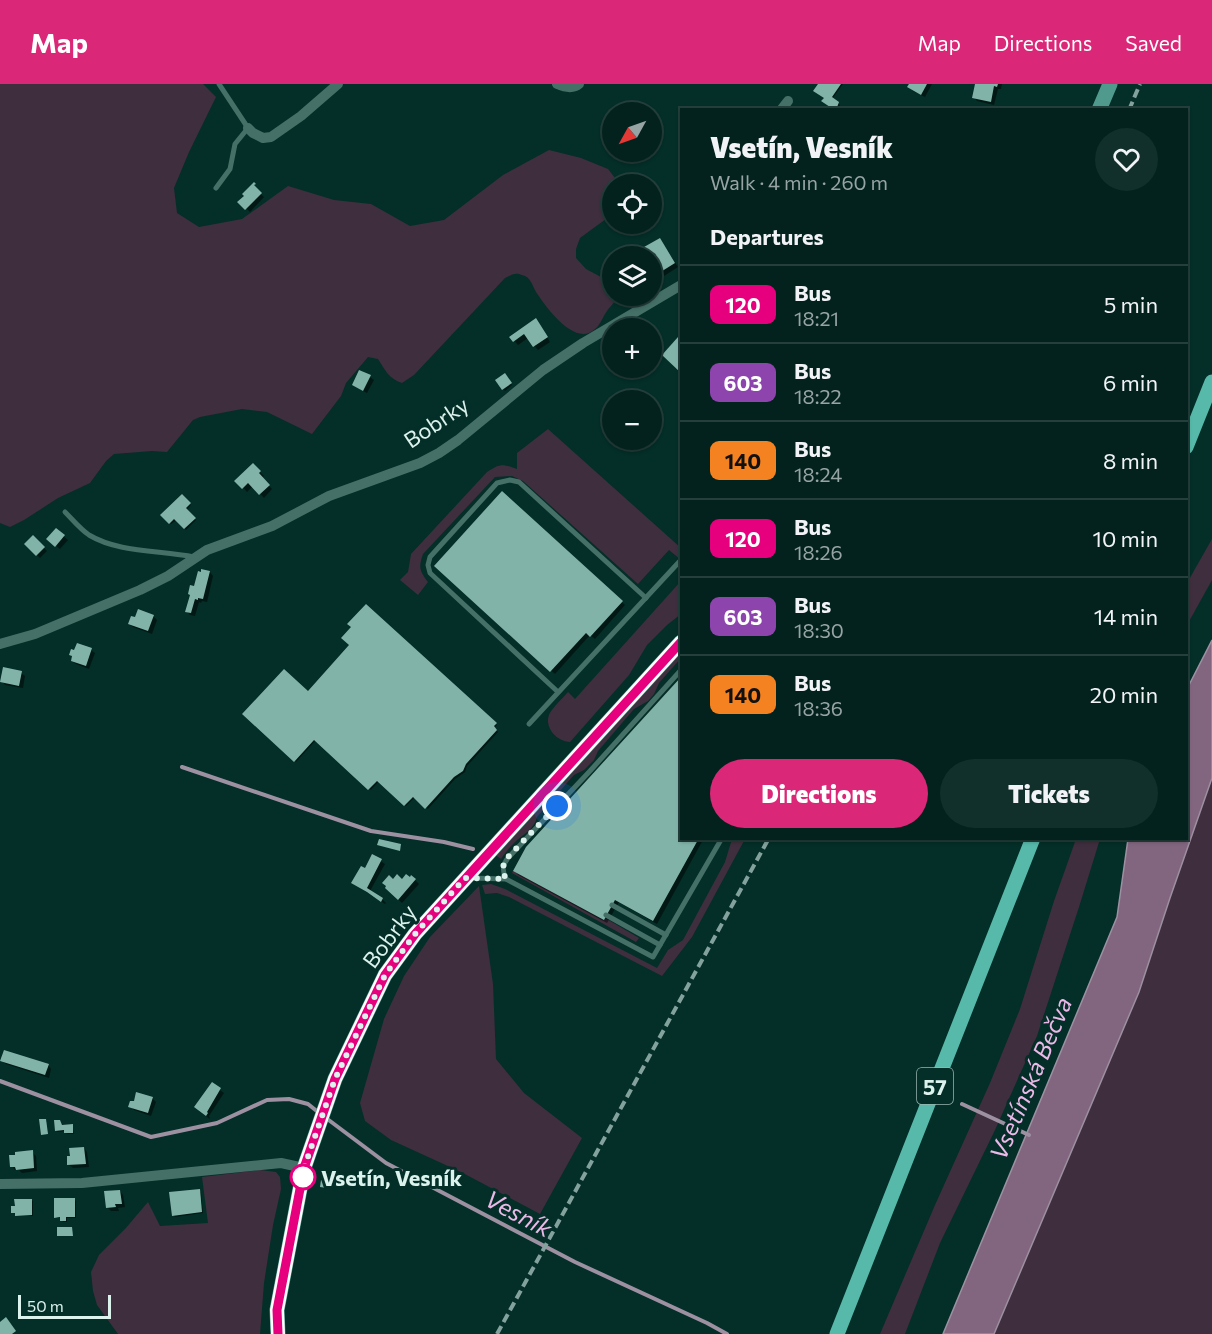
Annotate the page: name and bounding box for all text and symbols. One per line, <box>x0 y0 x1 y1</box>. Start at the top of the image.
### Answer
text: Map <box>30 25 88 59</box>
text: Map <box>918 30 961 55</box>
text: Directions <box>994 30 1092 55</box>
text: Saved <box>1125 30 1182 55</box>
north arrow <box>602 102 662 162</box>
map controls <box>602 102 662 450</box>
button: heart <box>1095 128 1158 191</box>
text: Vsetín, Vesník <box>710 130 893 164</box>
text: Walk · 4 min · 260 m <box>710 170 888 194</box>
button: locate <box>602 174 662 234</box>
text: Departures <box>710 223 824 250</box>
button: layers <box>602 246 662 306</box>
text: Bus <box>794 279 831 306</box>
text: 5 min <box>1104 291 1158 318</box>
text: 120 <box>725 292 761 317</box>
text: 18:21 <box>794 306 839 330</box>
button: + <box>602 318 662 378</box>
text: Bus <box>794 357 831 384</box>
text: 6 min <box>1103 369 1158 396</box>
text: 603 <box>723 370 763 395</box>
text: 18:22 <box>794 384 842 408</box>
button: − <box>602 390 662 450</box>
street label: Bobrky <box>398 391 474 453</box>
text: Bus <box>794 435 831 462</box>
text: 8 min <box>1103 447 1158 474</box>
text: 140 <box>725 448 761 473</box>
text: 18:24 <box>794 462 842 486</box>
text: Bus <box>794 513 831 540</box>
text: 10 min <box>1093 525 1158 552</box>
text: 120 <box>725 526 761 551</box>
text: 18:26 <box>794 540 843 564</box>
text: Bus <box>794 591 831 618</box>
text: 14 min <box>1094 603 1158 630</box>
text: 603 <box>723 604 763 629</box>
text: 18:30 <box>794 618 844 642</box>
text: Bus <box>794 669 831 696</box>
text: 20 min <box>1090 681 1158 708</box>
text: 140 <box>725 682 761 707</box>
text: 18:36 <box>794 696 843 720</box>
button: Directions <box>710 759 928 828</box>
button: Tickets <box>940 759 1158 828</box>
your location <box>542 791 572 821</box>
street label: Bobrky <box>356 899 422 973</box>
water label: Vsetínská Bečva <box>983 992 1077 1164</box>
road number: 57 <box>917 1068 953 1104</box>
marker: Vsetín, Vesník <box>290 1164 316 1190</box>
place label: Vsetín, Vesník <box>321 1164 463 1191</box>
water label: Vesník <box>481 1183 558 1243</box>
scale bar <box>18 1292 111 1320</box>
text: 50 m <box>27 1296 64 1315</box>

